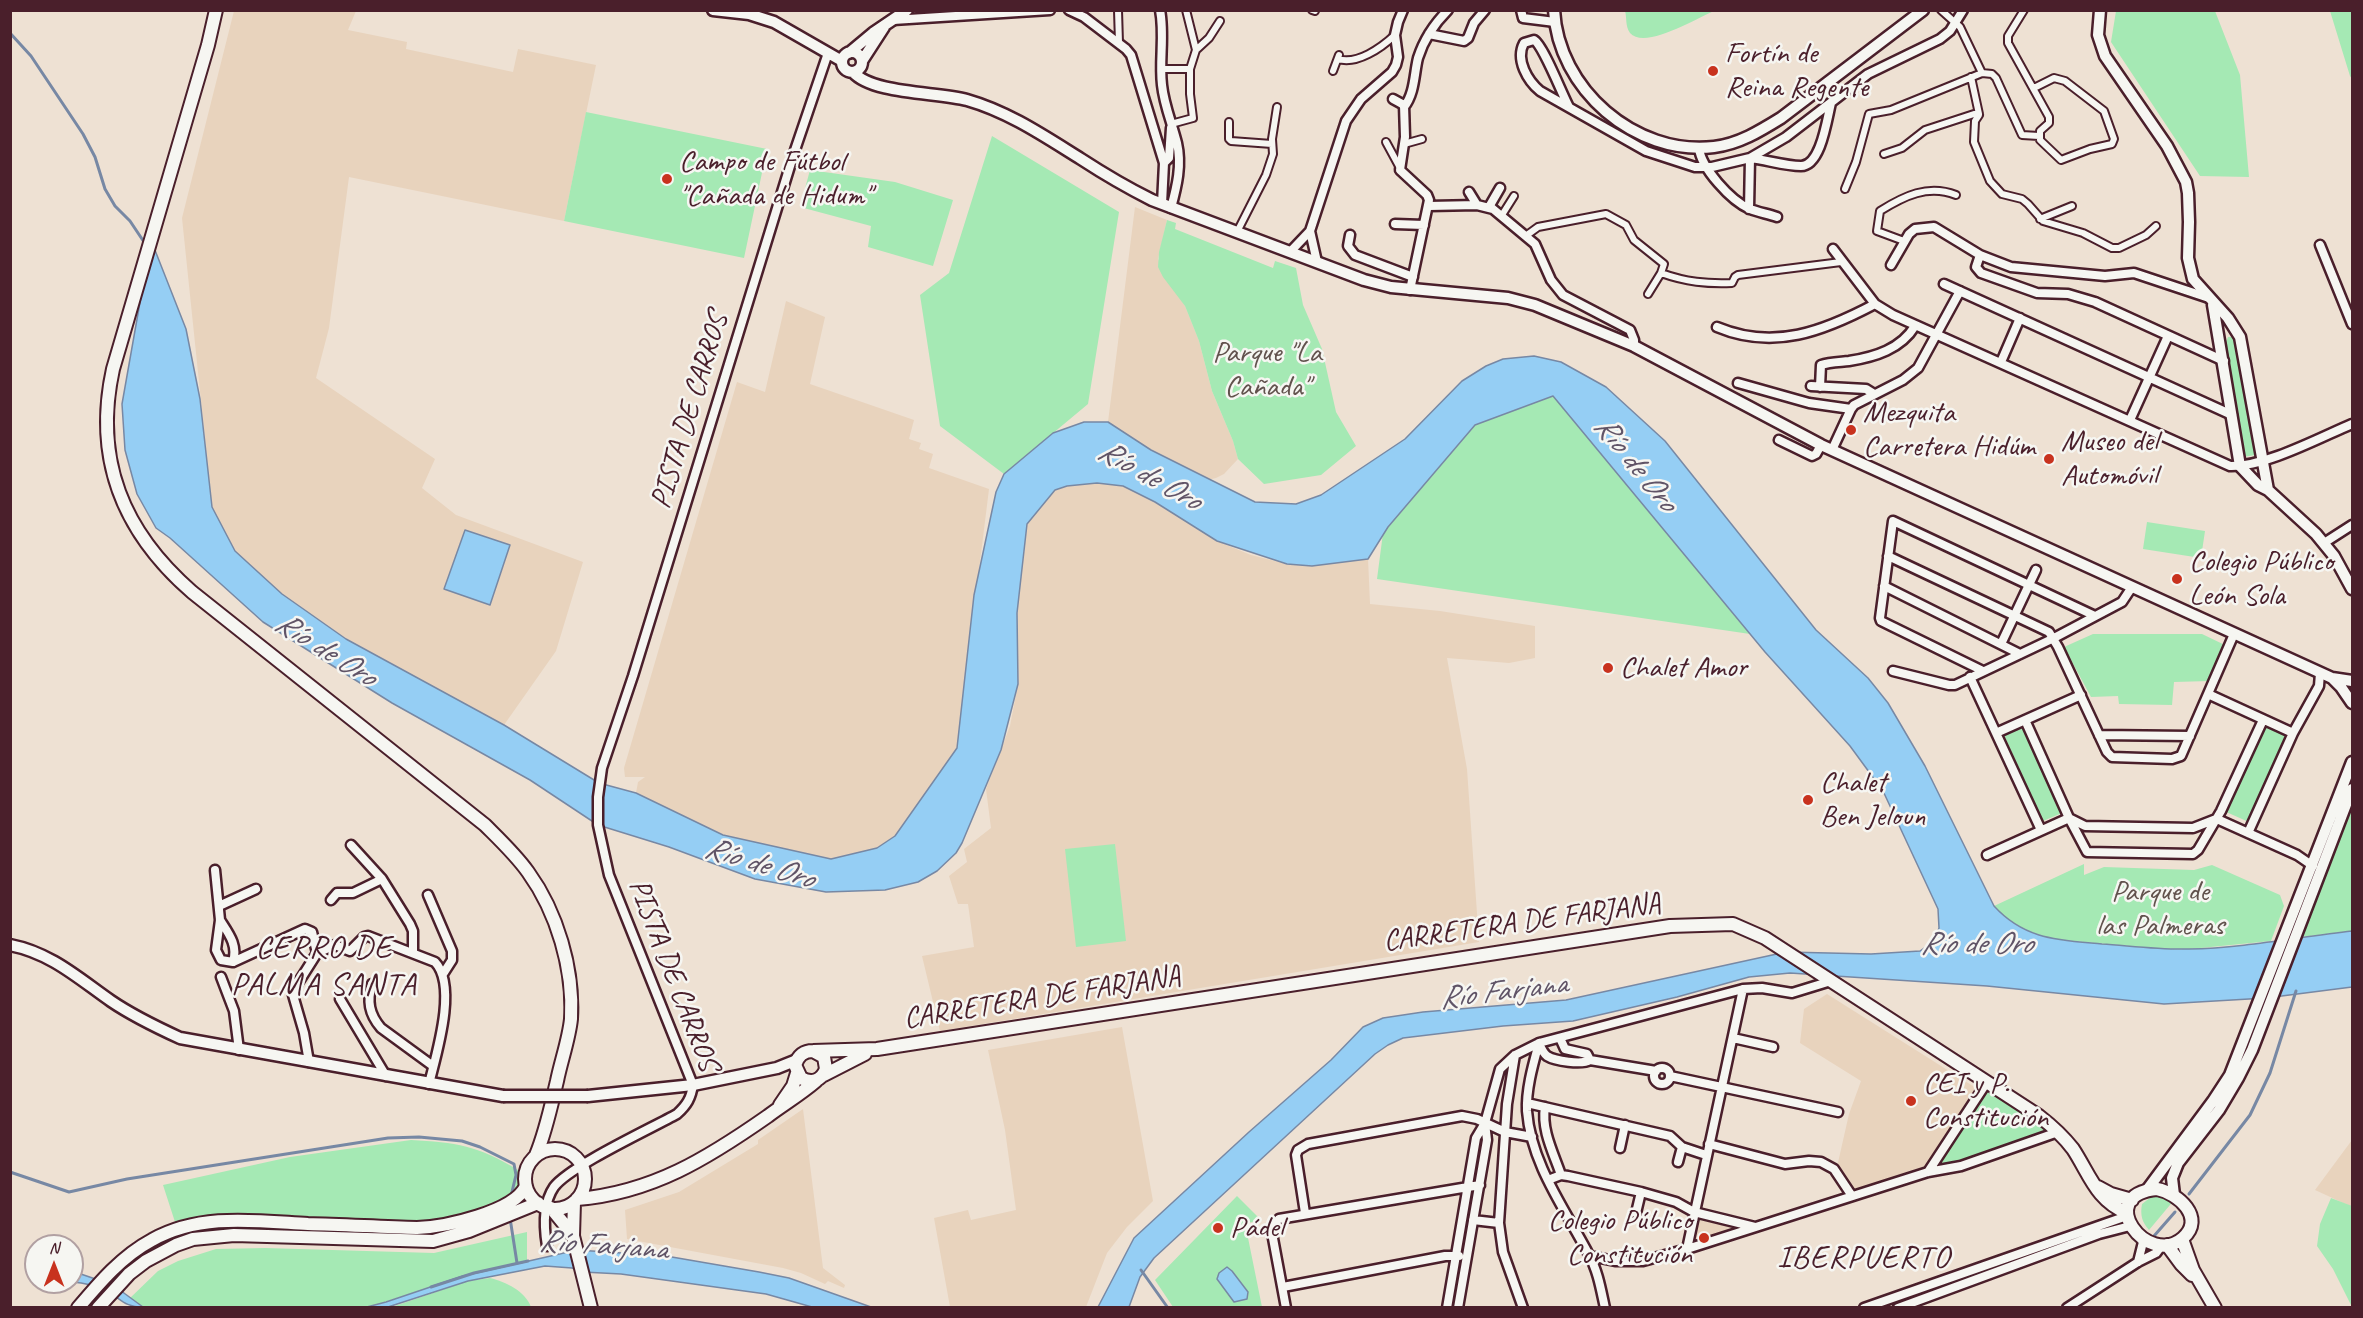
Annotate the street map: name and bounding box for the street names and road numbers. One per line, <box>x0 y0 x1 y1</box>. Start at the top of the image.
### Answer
street label: PISTA DE CARROS <box>643 309 737 513</box>
street label: PISTA DE CARROS <box>620 874 726 1076</box>
street label: CARRETERA DE FARJANA <box>1381 886 1663 960</box>
street label: CARRETERA DE FARJANA <box>901 958 1183 1038</box>

